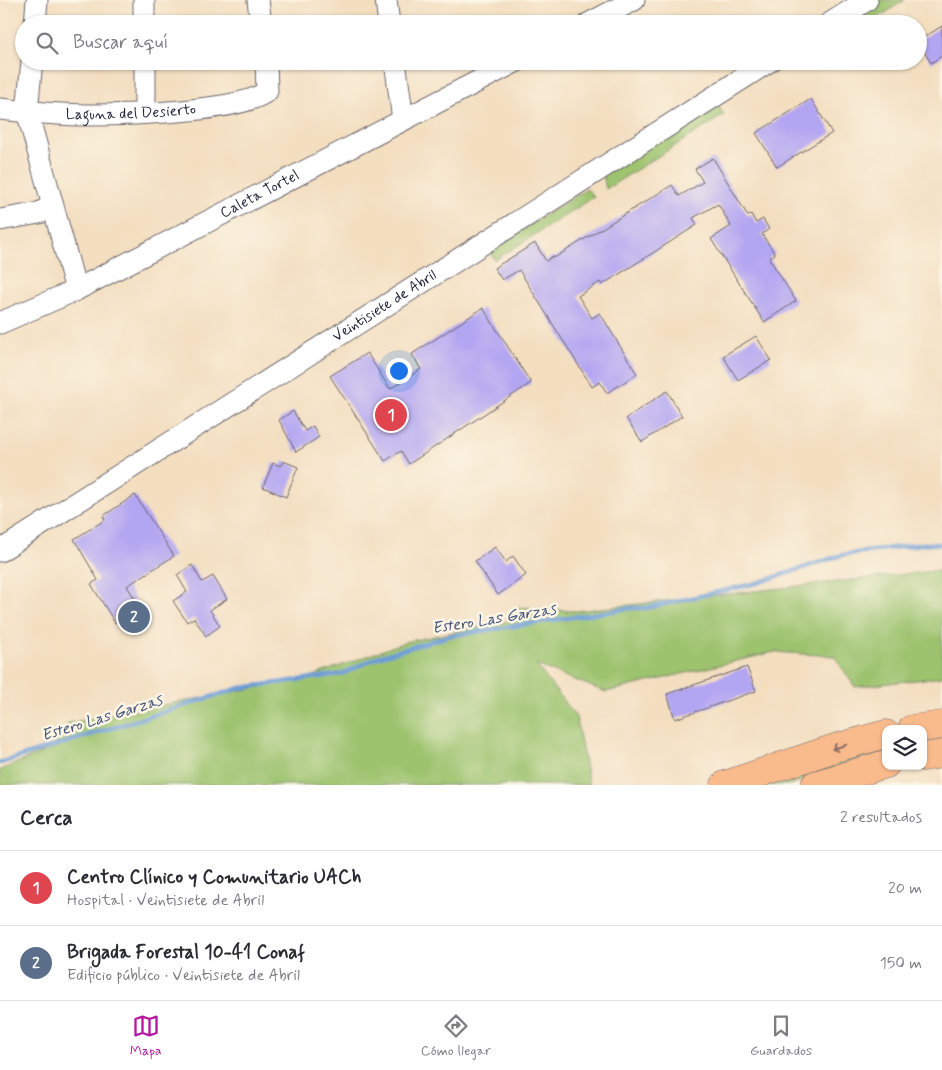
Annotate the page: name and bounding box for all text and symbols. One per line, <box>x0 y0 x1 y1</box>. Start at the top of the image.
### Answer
search box <box>15 15 927 70</box>
icon: search <box>33 29 61 57</box>
text: Buscar aquí <box>73 30 168 55</box>
street label: Laguna del Desierto <box>65 100 197 126</box>
street label: Caleta Tortel <box>217 166 303 223</box>
street label: Veintisiete de Abril <box>329 266 441 347</box>
your location <box>386 358 412 384</box>
pin: 1 <box>375 396 407 434</box>
pin: 2 <box>118 598 150 636</box>
water label: Estero Las Garzas <box>431 599 559 639</box>
water label: Estero Las Garzas <box>39 689 166 746</box>
map controls <box>882 725 927 770</box>
button: layers <box>882 725 927 770</box>
one-way arrow <box>831 742 847 752</box>
text: Cerca <box>20 804 73 832</box>
text: 2 resultados <box>840 807 922 828</box>
text: Centro Clínico y Comunitario UACh <box>67 865 361 890</box>
text: 1 <box>32 878 40 899</box>
text: 20 m <box>888 878 922 899</box>
text: Hospital · Veintisiete de Abril <box>67 890 264 911</box>
text: Brigada Forestal 10-41 Conaf <box>67 940 305 965</box>
text: 2 <box>32 953 40 974</box>
text: 150 m <box>880 953 922 974</box>
text: Edificio público · Veintisiete de Abril <box>67 965 300 986</box>
tab: Mapa <box>130 1012 162 1060</box>
tab: Cómo llegar <box>421 1012 491 1060</box>
tab: Guardados <box>750 1012 812 1060</box>

